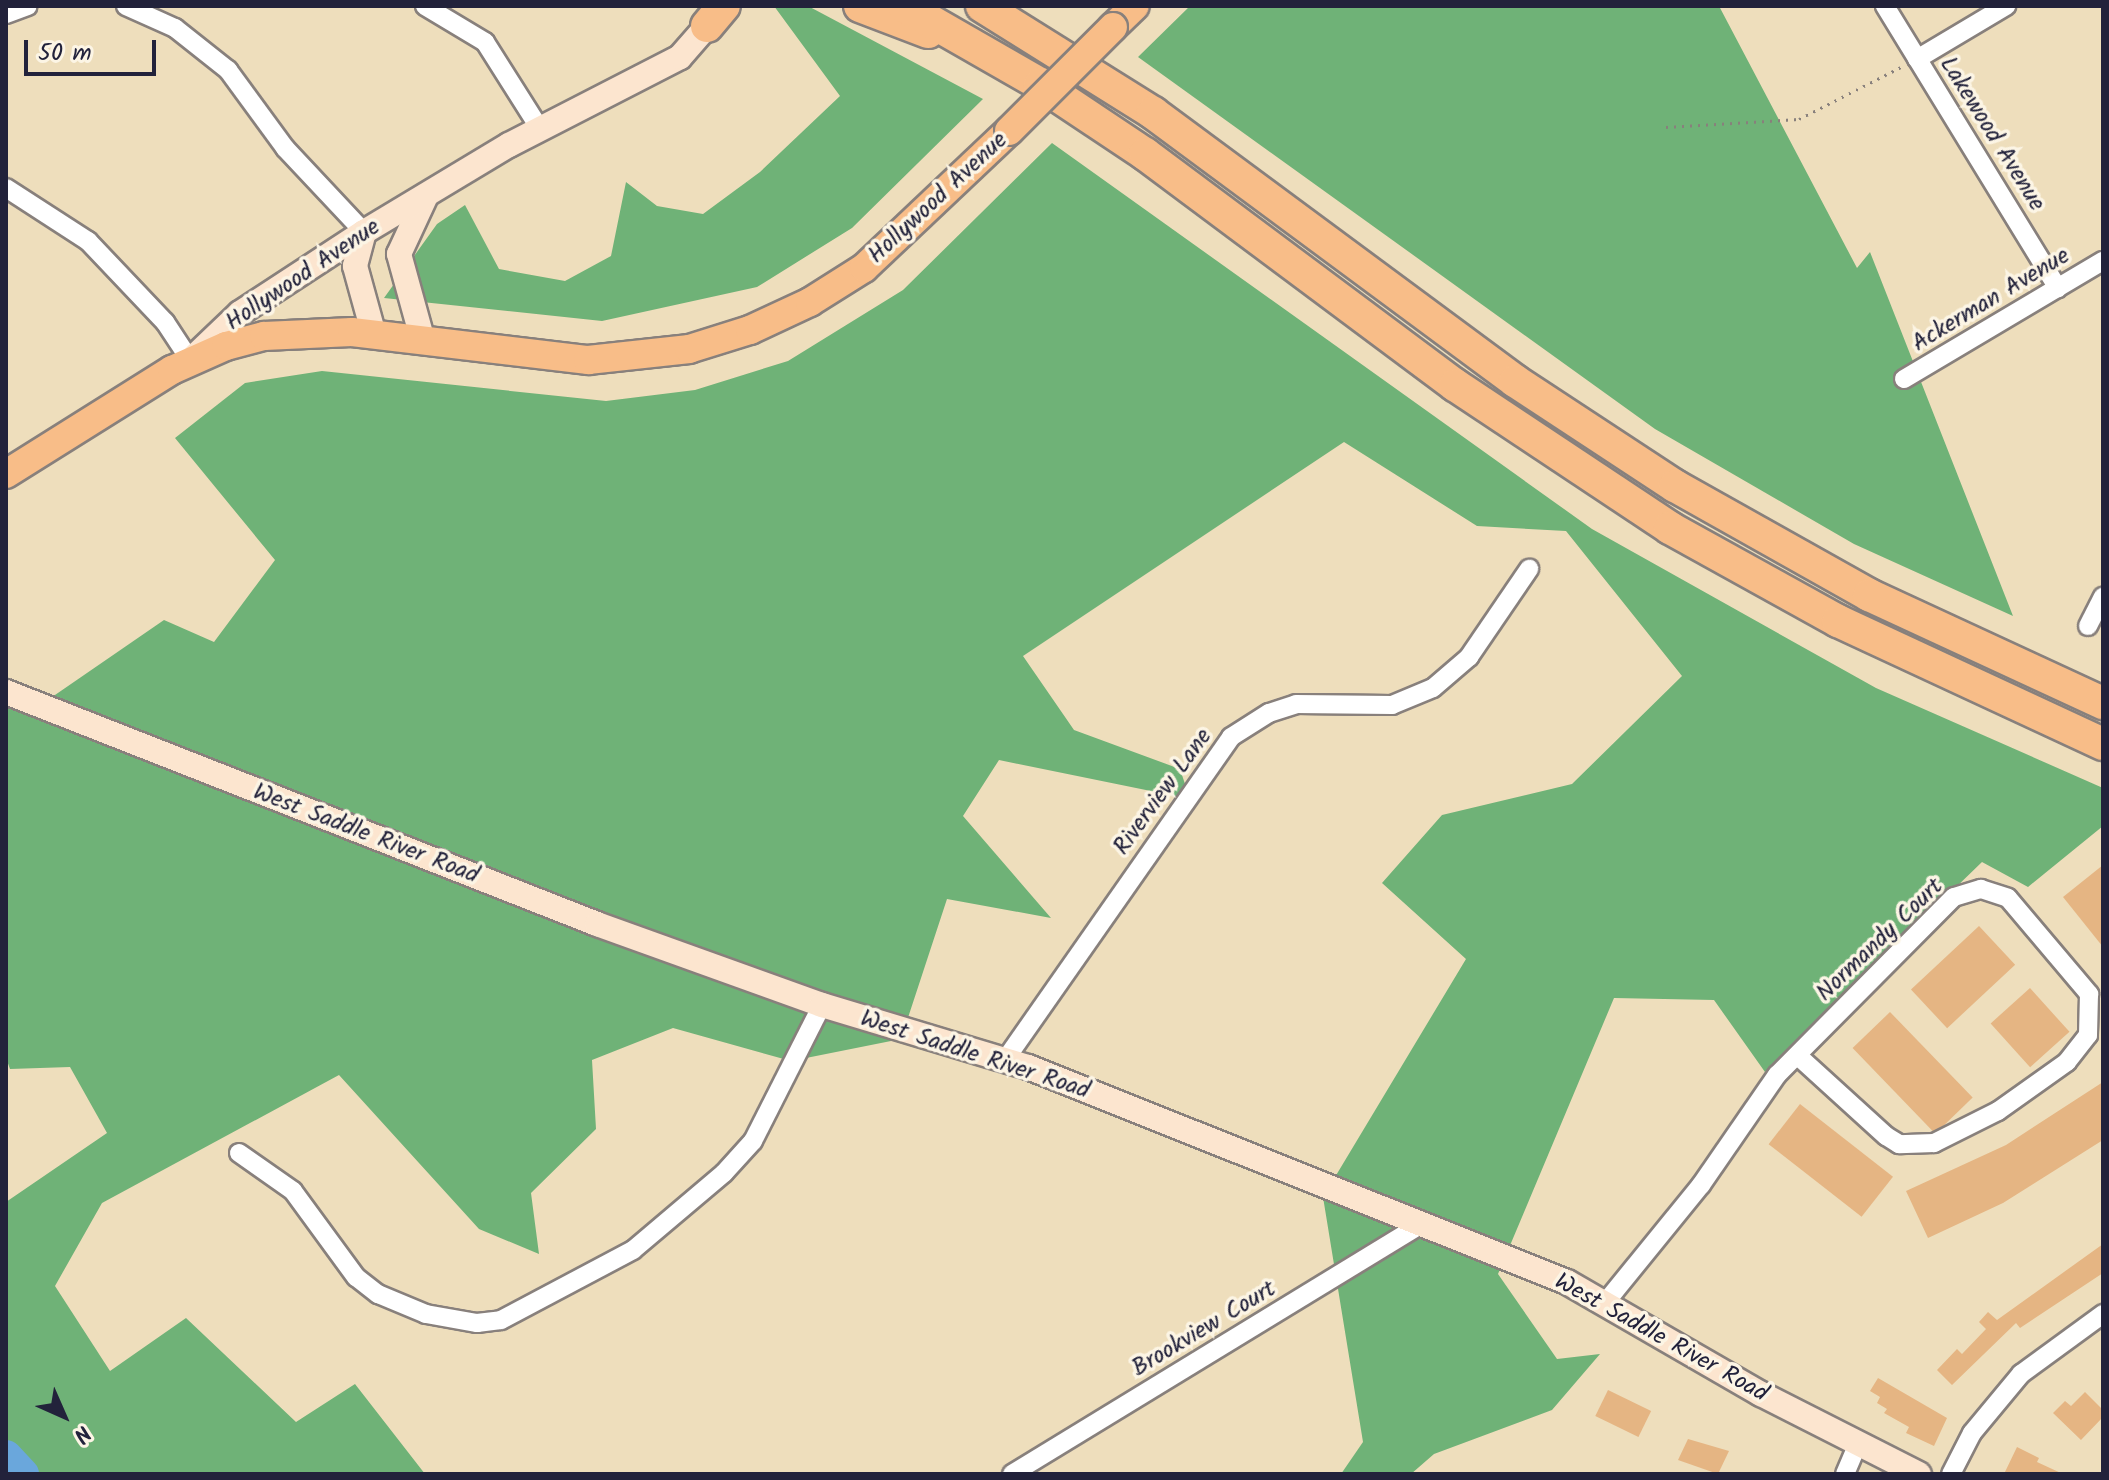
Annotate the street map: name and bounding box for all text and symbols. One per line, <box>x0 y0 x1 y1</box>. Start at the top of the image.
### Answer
scale bar <box>28 24 160 74</box>
text: 50 m <box>38 34 92 73</box>
street label: Lakewood Avenue <box>1933 52 2051 216</box>
street label: Hollywood Avenue <box>862 126 1014 270</box>
street label: Hollywood Avenue <box>220 213 386 337</box>
street label: Ackerman Avenue <box>1907 242 2075 358</box>
street label: Riverview Lane <box>1108 723 1218 861</box>
street label: West Saddle River Road <box>249 778 483 890</box>
street label: Normandy Court <box>1811 872 1949 1008</box>
street label: West Saddle River Road <box>857 1004 1093 1106</box>
street label: West Saddle River Road <box>1549 1267 1773 1409</box>
street label: Brookview Court <box>1127 1275 1281 1383</box>
north arrow <box>24 1376 104 1456</box>
text: N <box>64 1416 99 1451</box>

